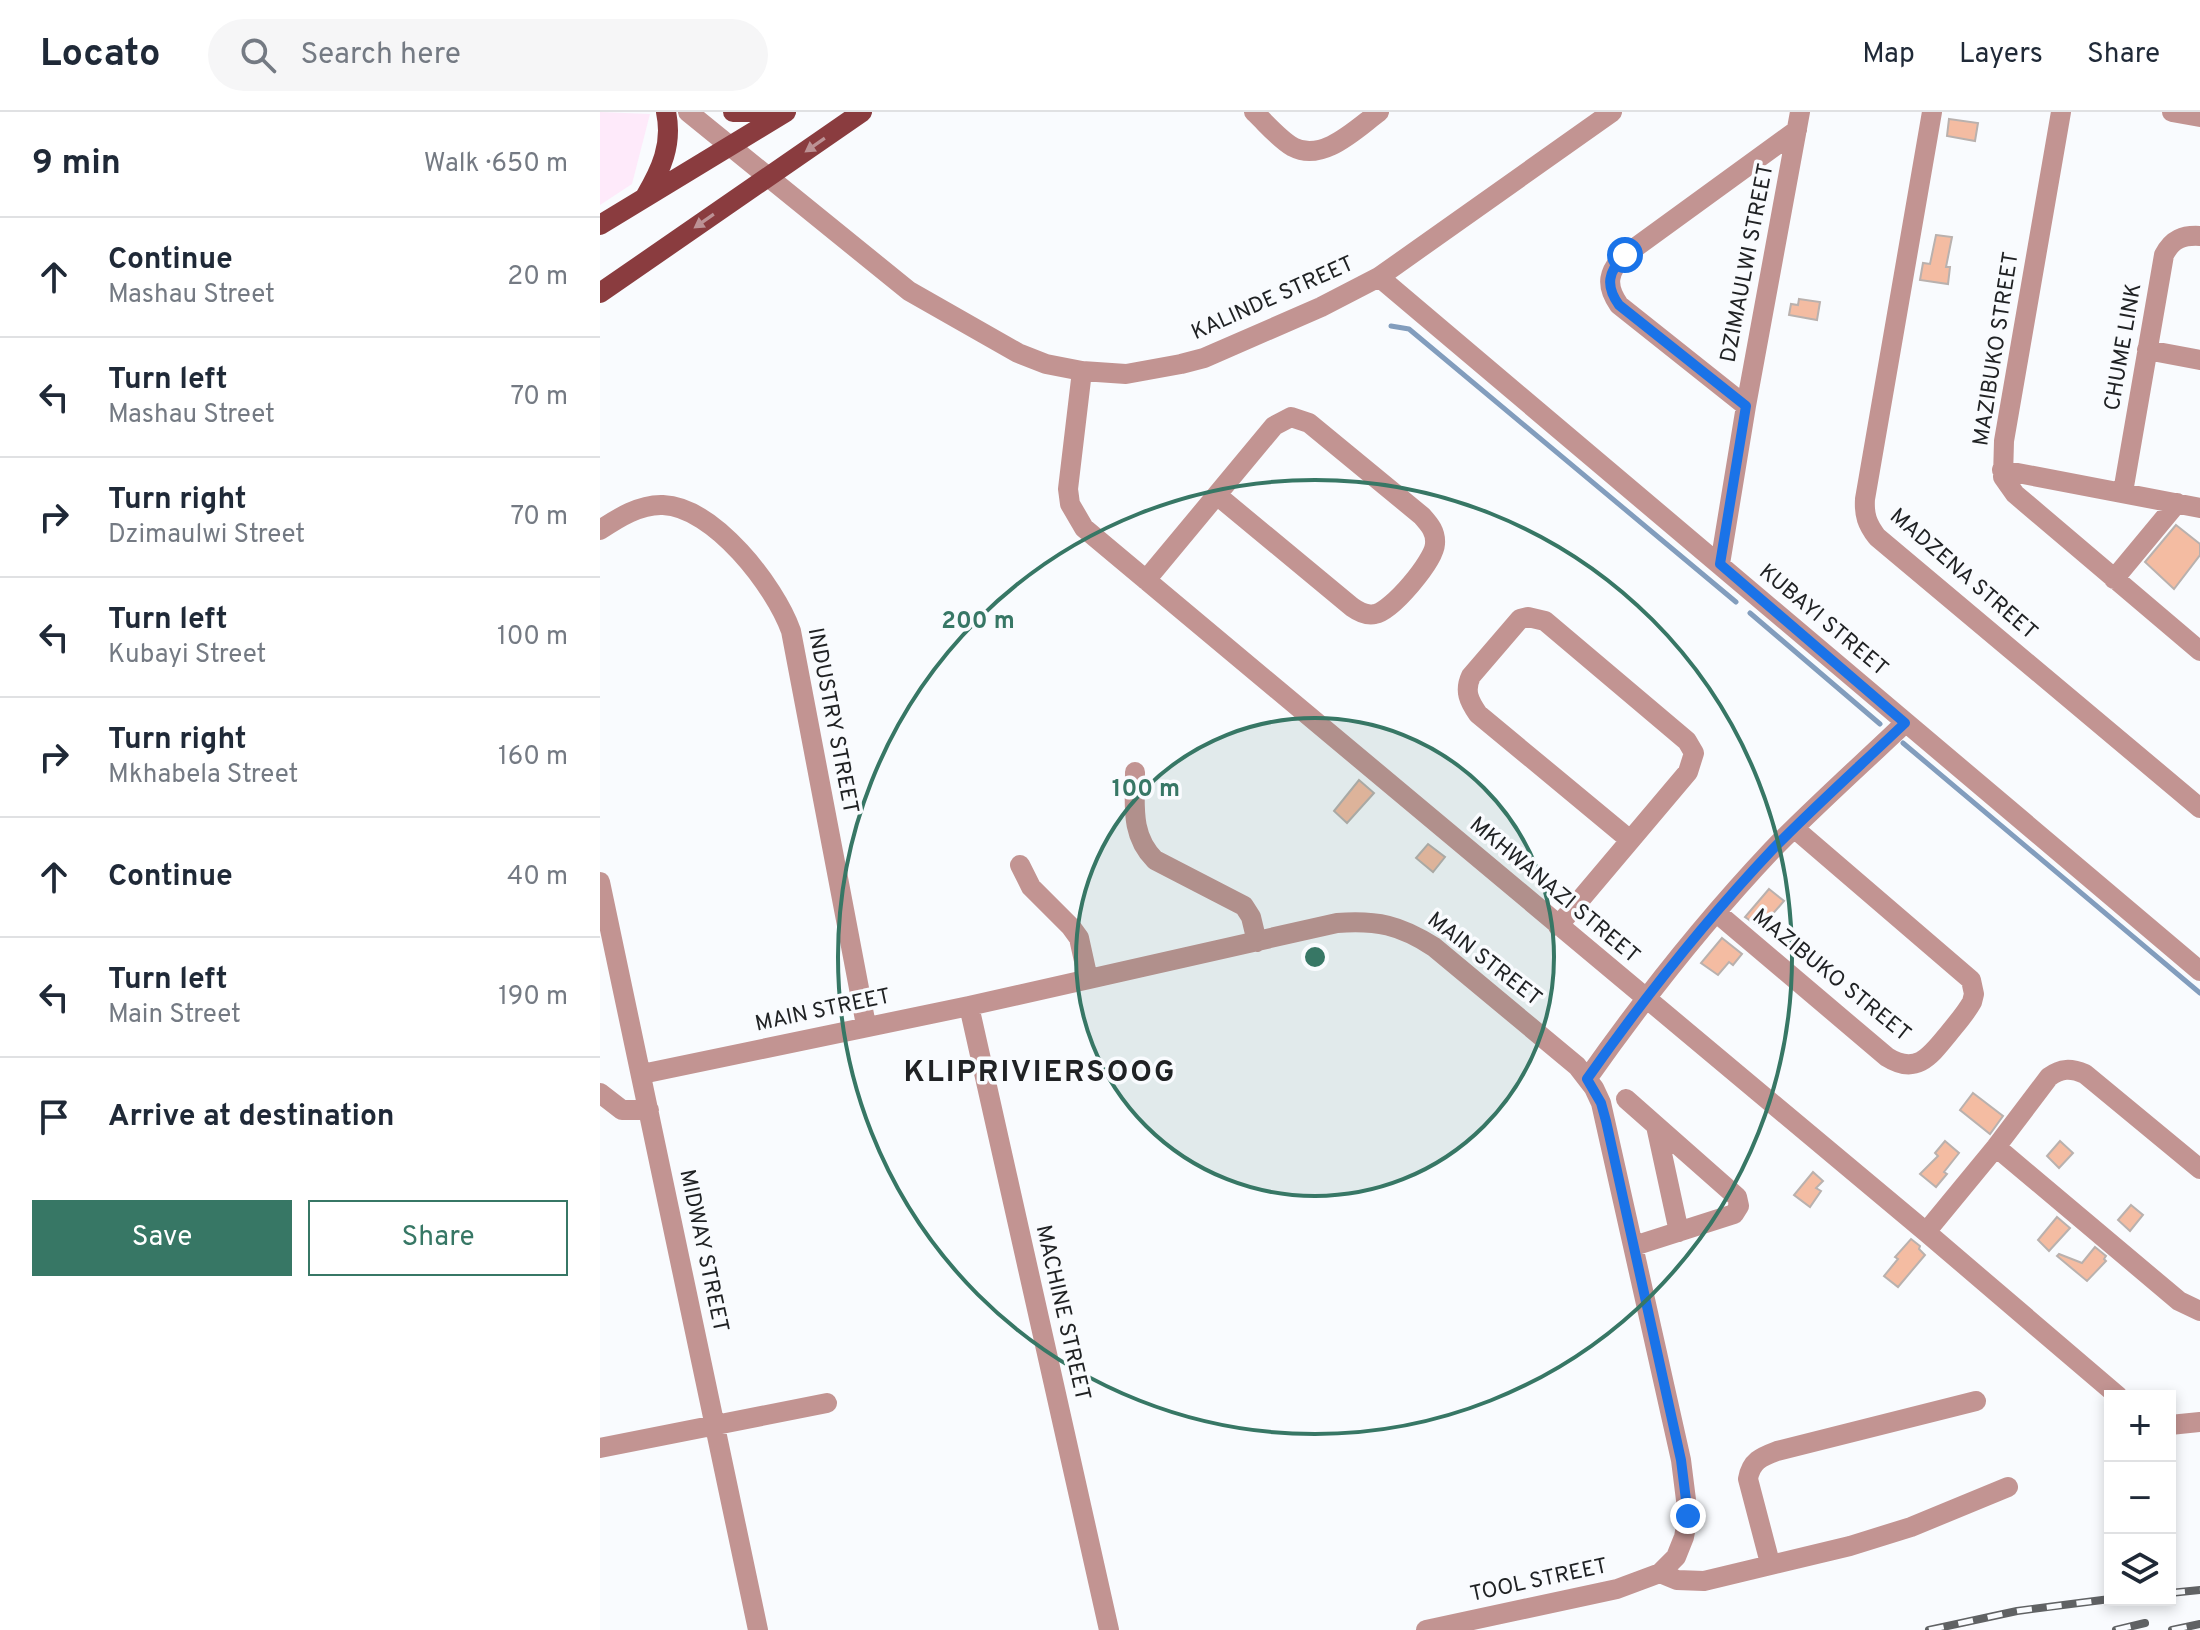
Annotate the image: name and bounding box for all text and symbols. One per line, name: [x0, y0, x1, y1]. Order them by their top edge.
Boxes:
search box: [208, 19, 768, 91]
text: Locato: [40, 31, 160, 80]
icon: search: [236, 33, 280, 77]
text: Search here: [300, 37, 461, 74]
text: Map: [1862, 37, 1915, 73]
text: Layers: [1959, 37, 2043, 73]
text: Share: [2087, 37, 2160, 73]
one-way arrow: [805, 137, 826, 152]
text: 9 min: [32, 143, 121, 186]
text: Walk · 650 m: [424, 148, 568, 181]
street label: DZIMAULWI STREET: [1715, 161, 1781, 365]
one-way arrow: [693, 213, 714, 228]
route start: [1607, 237, 1643, 273]
text: Continue: [108, 242, 233, 279]
street label: MAZIBUKO STREET: [1968, 250, 2026, 448]
street label: KALINDE STREET: [1187, 251, 1359, 347]
icon: ahead: [32, 255, 76, 299]
text: 20 m: [507, 261, 568, 294]
text: Mashau Street: [108, 279, 275, 312]
street label: CHUME LINK: [2100, 281, 2148, 413]
text: Turn left: [108, 362, 228, 399]
icon: left: [32, 375, 76, 419]
text: 70 m: [510, 381, 568, 414]
text: Mashau Street: [108, 399, 275, 432]
text: Turn right: [108, 482, 246, 519]
icon: right: [32, 495, 76, 539]
text: 70 m: [510, 501, 568, 534]
street label: MADZENA STREET: [1884, 503, 2042, 647]
text: Dzimaulwi Street: [108, 519, 305, 552]
street label: KUBAYI STREET: [1753, 559, 1893, 683]
text: Turn left: [108, 602, 228, 639]
text: 200 m: [941, 607, 1015, 637]
icon: left: [32, 615, 76, 659]
text: 100 m: [497, 621, 568, 654]
street label: INDUSTRY STREET: [801, 626, 863, 816]
text: Kubayi Street: [108, 639, 266, 672]
text: Turn right: [108, 722, 246, 759]
icon: right: [32, 735, 76, 779]
text: 160 m: [498, 741, 568, 774]
text: Mkhabela Street: [108, 759, 298, 792]
text: 100 m: [1112, 775, 1180, 805]
street label: MKHWANAZI STREET: [1463, 812, 1645, 970]
icon: ahead: [32, 855, 76, 899]
text: Continue: [108, 859, 233, 896]
text: 40 m: [507, 861, 568, 894]
street label: MAZIBUKO STREET: [1746, 904, 1916, 1048]
street label: MAIN STREET: [1421, 907, 1547, 1013]
centre of rings: [1301, 943, 1329, 971]
text: Turn left: [108, 962, 228, 999]
icon: left: [32, 975, 76, 1019]
text: 190 m: [498, 981, 568, 1014]
street label: MAIN STREET: [753, 983, 893, 1039]
text: Main Street: [108, 999, 241, 1032]
district label: KLIPRIVIERSOOG: [904, 1055, 1176, 1092]
icon: arrive: [32, 1095, 76, 1139]
text: Arrive at destination: [108, 1099, 394, 1136]
street label: MIDWAY STREET: [673, 1167, 733, 1335]
button: Save: [32, 1200, 292, 1276]
button: Share: [308, 1200, 568, 1276]
street label: MACHINE STREET: [1029, 1222, 1095, 1404]
map controls: [2104, 1390, 2176, 1606]
button: +: [2104, 1390, 2176, 1462]
button: −: [2104, 1462, 2176, 1534]
route end: [1670, 1498, 1706, 1534]
button: layers: [2104, 1534, 2176, 1606]
street label: TOOL STREET: [1468, 1553, 1610, 1609]

